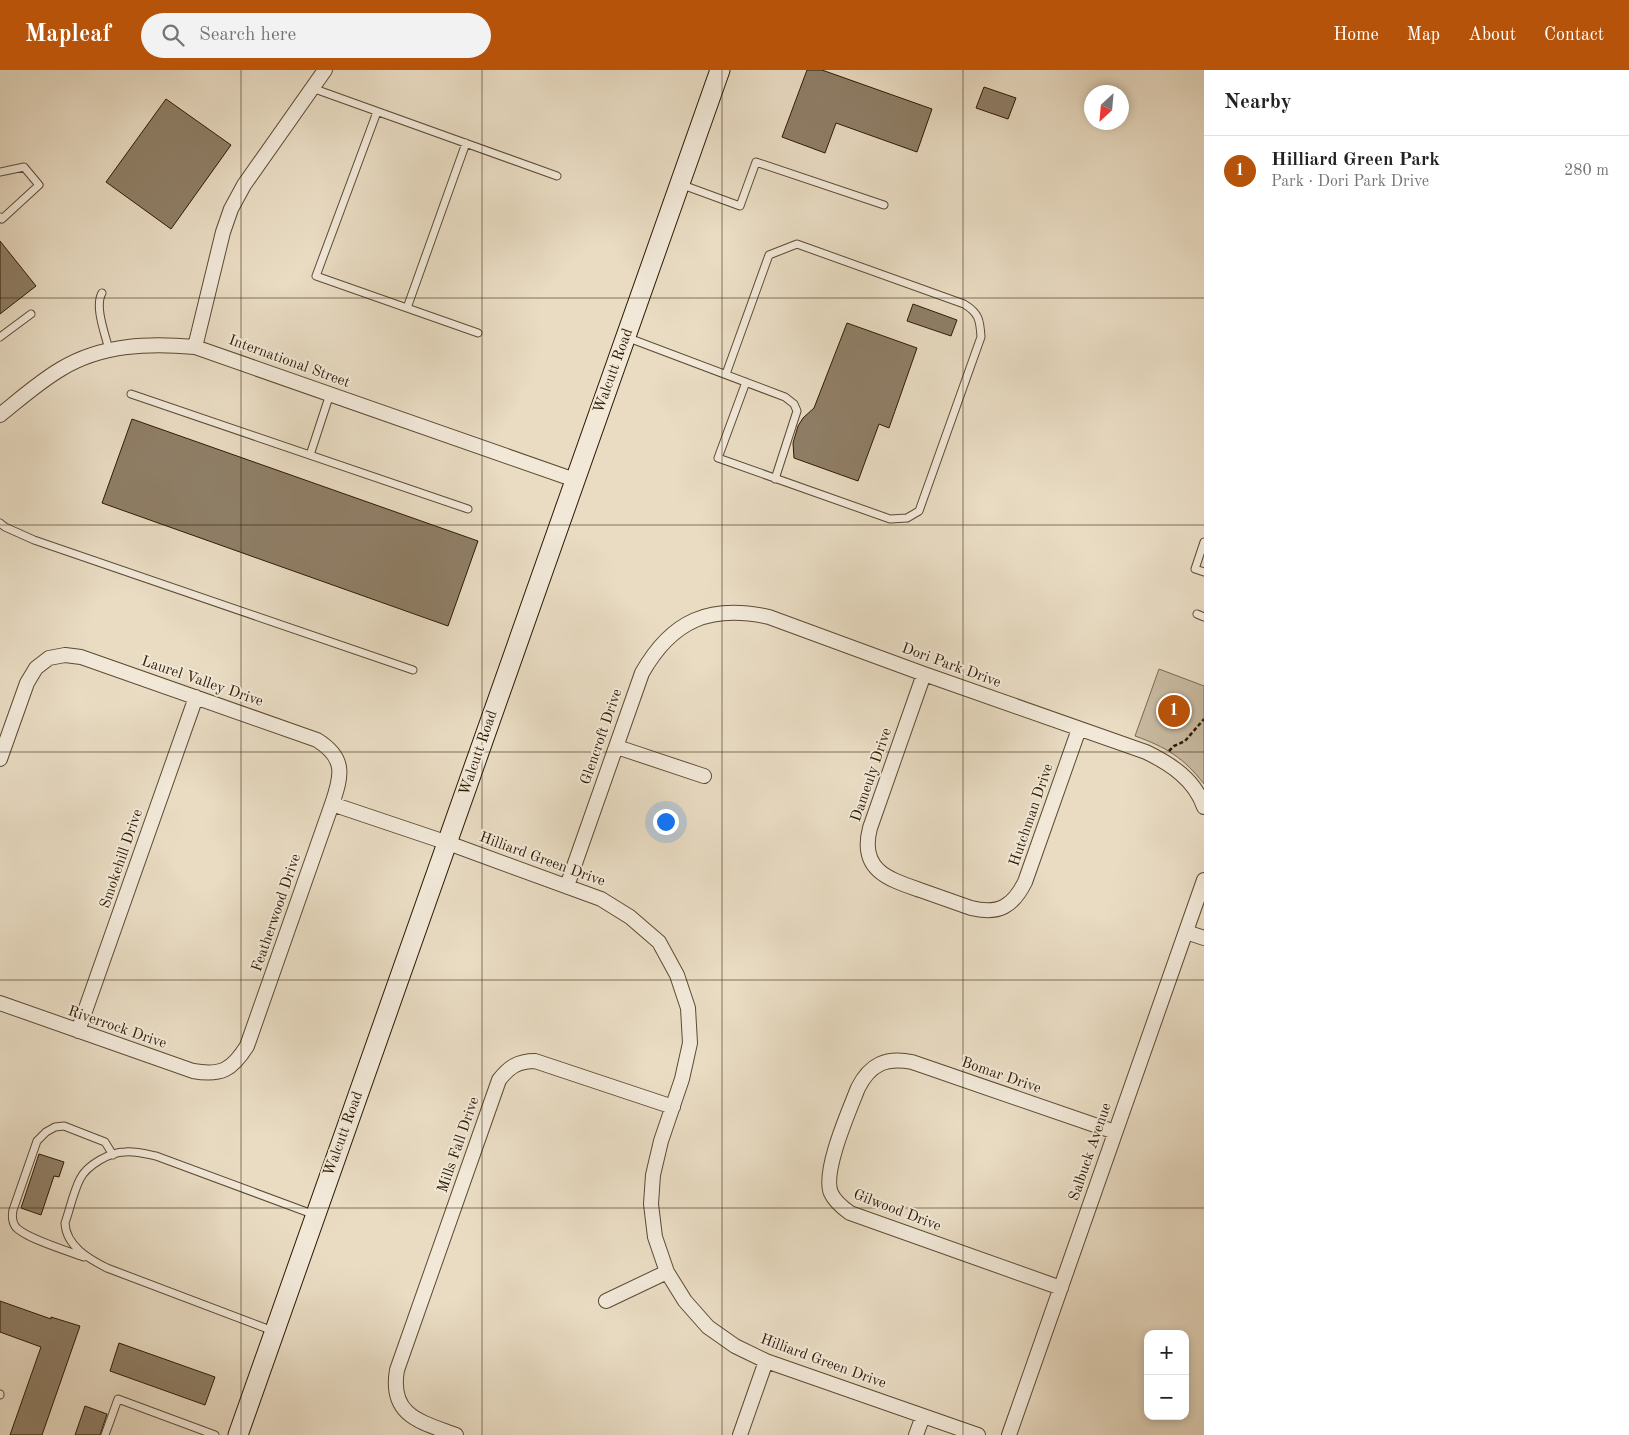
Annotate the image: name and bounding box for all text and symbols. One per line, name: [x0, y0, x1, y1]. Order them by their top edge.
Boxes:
search box: [141, 13, 491, 58]
icon: search: [159, 21, 187, 49]
text: Mapleaf: [25, 23, 111, 47]
text: Search here: [199, 26, 296, 45]
text: Home: [1333, 26, 1379, 44]
text: Map: [1407, 26, 1440, 44]
text: About: [1468, 26, 1516, 44]
text: Contact: [1544, 26, 1604, 44]
north arrow: [1084, 85, 1129, 130]
text: Nearby: [1224, 92, 1292, 113]
text: Hilliard Green Park: [1271, 151, 1440, 170]
text: 1: [1235, 163, 1245, 179]
text: 280 m: [1564, 163, 1609, 179]
text: Park · Dori Park Drive: [1271, 174, 1429, 190]
street label: Walcutt Road: [592, 326, 636, 415]
street label: International Street: [226, 333, 352, 391]
street label: Dori Park Drive: [899, 641, 1003, 691]
street label: Laurel Valley Drive: [139, 654, 265, 710]
street label: Glencroft Drive: [579, 687, 625, 787]
pin: 1: [1158, 692, 1190, 730]
street label: Walcutt Road: [457, 708, 501, 797]
street label: Dameuly Drive: [849, 726, 895, 824]
street label: Hutchman Drive: [1007, 762, 1057, 868]
street label: Smokehill Drive: [98, 807, 146, 911]
your location: [653, 809, 679, 835]
street label: Hilliard Green Drive: [477, 830, 607, 890]
street label: Featherwood Drive: [250, 852, 304, 974]
street label: Riverrock Drive: [66, 1004, 168, 1052]
street label: Bomar Drive: [959, 1055, 1043, 1097]
street label: Walcutt Road: [322, 1089, 366, 1178]
street label: Mills Fall Drive: [436, 1095, 482, 1195]
street label: Salbuck Avenue: [1067, 1101, 1115, 1203]
street label: Gilwood Drive: [851, 1187, 943, 1235]
map controls: [1144, 1330, 1189, 1420]
button: +: [1144, 1330, 1189, 1375]
street label: Hilliard Green Drive: [758, 1332, 888, 1392]
button: −: [1144, 1375, 1189, 1420]

